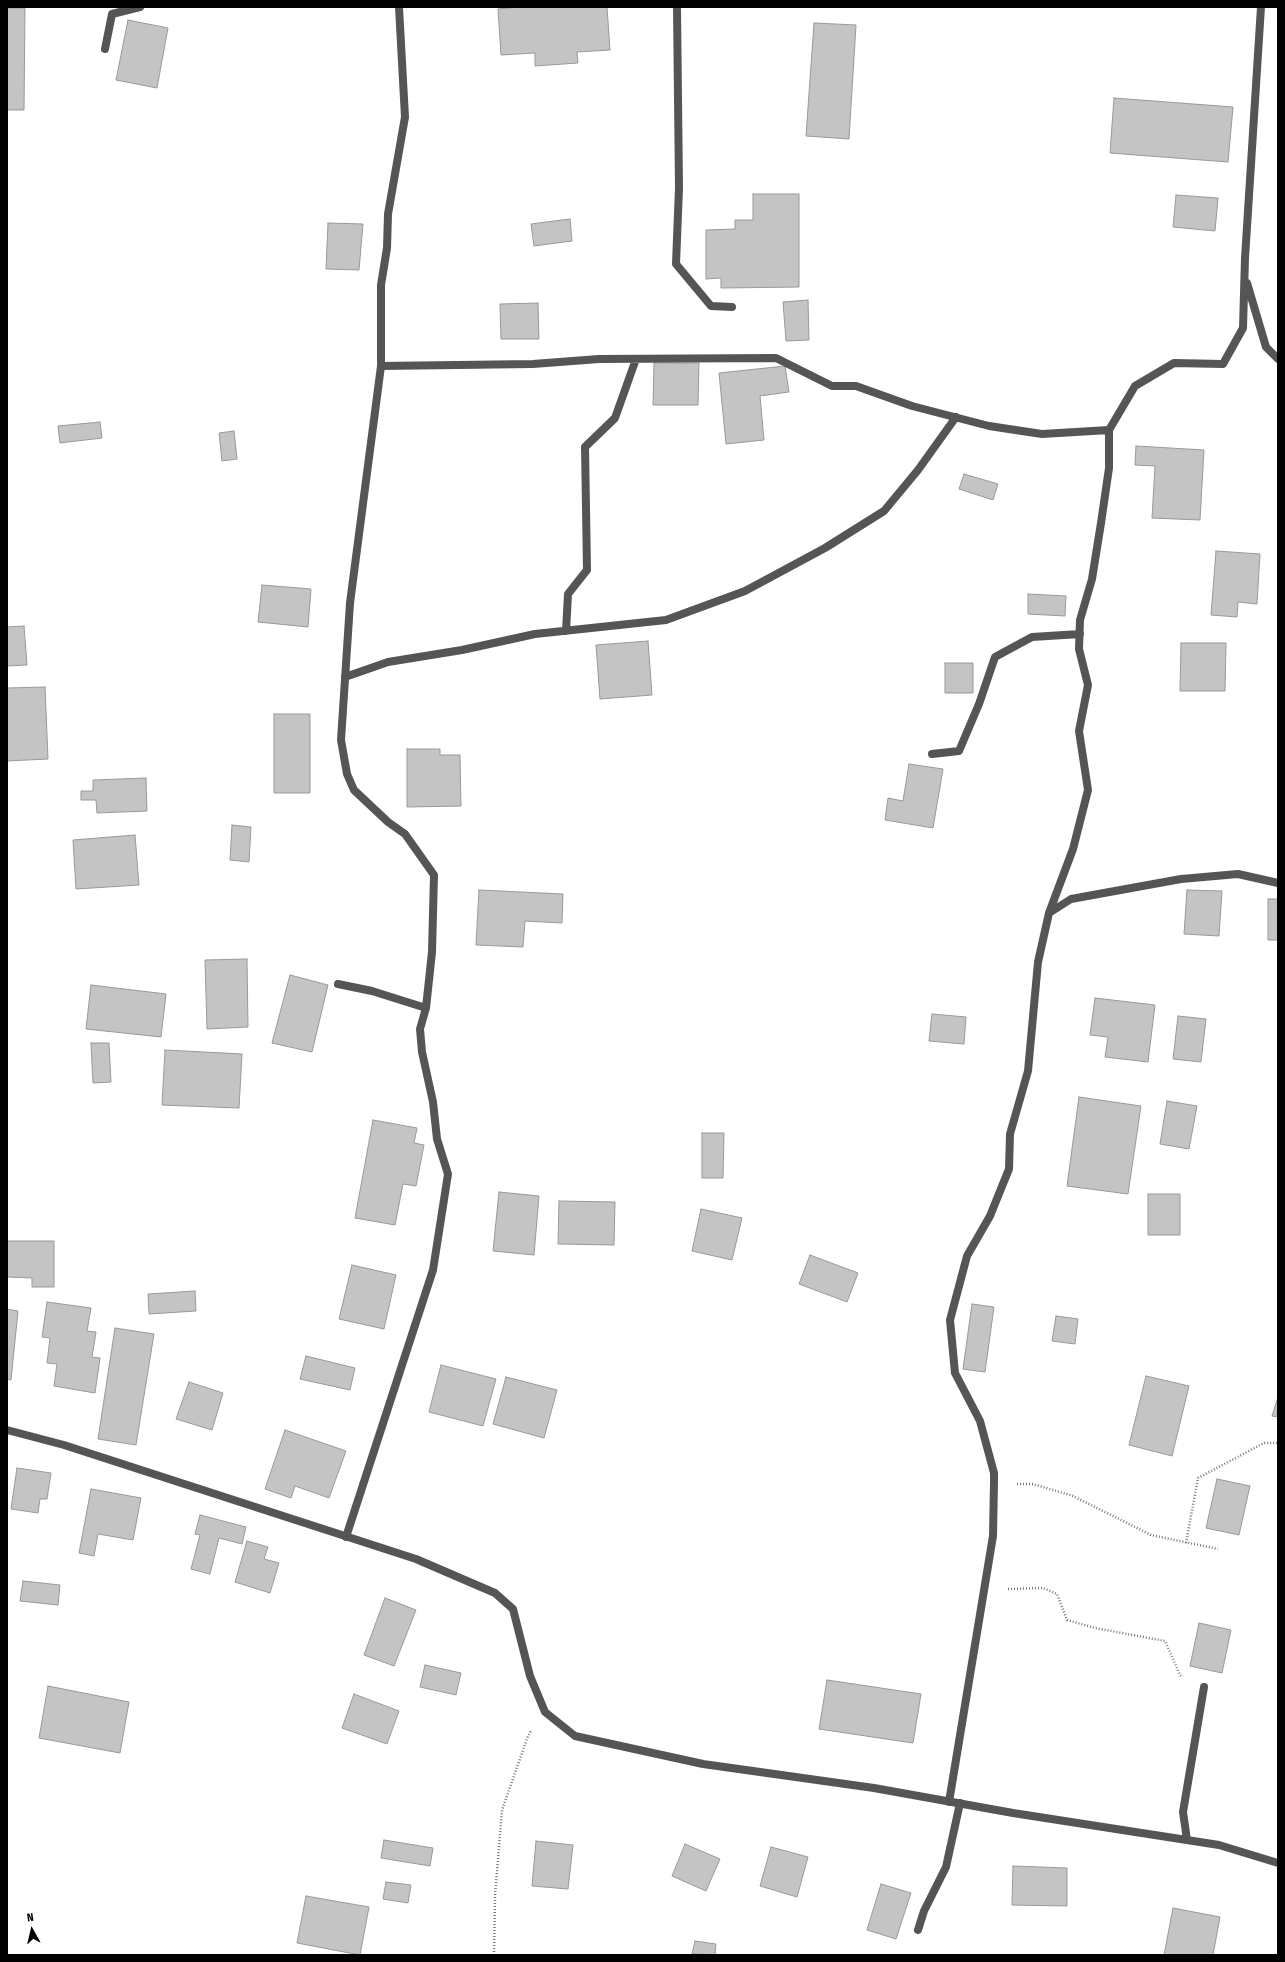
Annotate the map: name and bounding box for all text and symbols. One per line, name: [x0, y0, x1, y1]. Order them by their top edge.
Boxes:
north arrow: [12, 1910, 52, 1950]
text: N: [26, 1911, 34, 1925]

